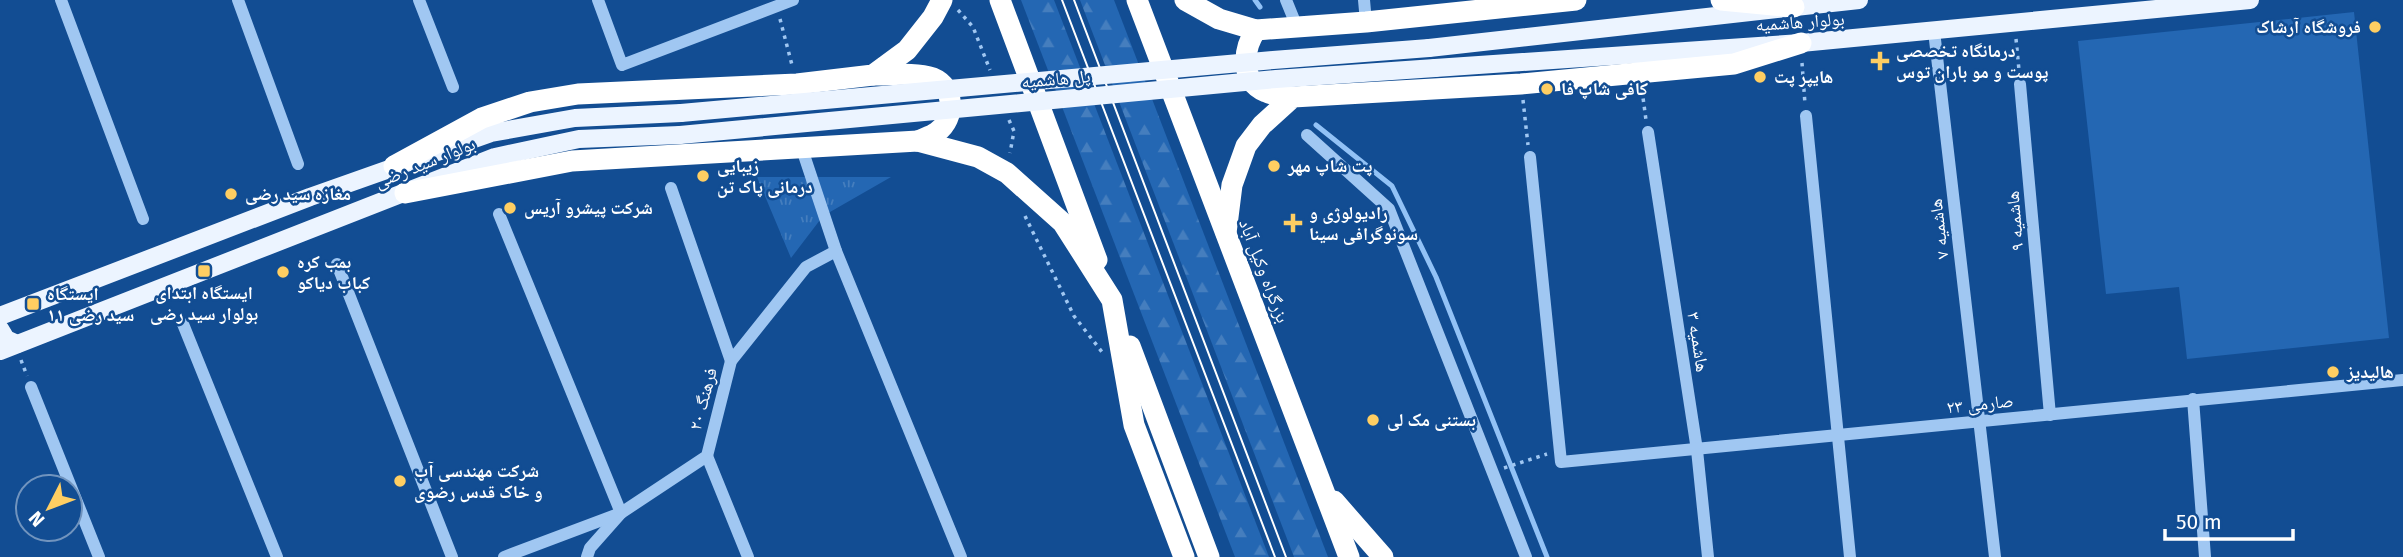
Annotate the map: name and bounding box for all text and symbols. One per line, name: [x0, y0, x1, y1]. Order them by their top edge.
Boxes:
street label: بولوار هاشمیه: [1755, 8, 1845, 36]
place label: فروشگاه آرشاک: [2256, 16, 2361, 38]
marker: فروشگاه آرشاک: [2367, 19, 2383, 35]
place label: درمانگاه تخصصی پوست و مو باران توس: [1896, 40, 2049, 83]
marker: درمانگاه تخصصی پوست و مو باران توس: [1870, 51, 1890, 71]
street label: پل هاشمیه: [1021, 65, 1091, 93]
place label: هایپر پت: [1774, 66, 1833, 88]
marker: هایپر پت: [1752, 69, 1768, 85]
place label: کافی شاپ فا: [1561, 78, 1648, 100]
marker: کافی شاپ فا: [1539, 81, 1555, 97]
street label: بولوار سید رضی: [371, 133, 479, 193]
place label: زیبایی درمانی پاک تن: [717, 155, 813, 198]
place label: پت شاپ مهر: [1287, 155, 1372, 177]
marker: پت شاپ مهر: [1266, 158, 1282, 174]
marker: زیبایی درمانی پاک تن: [695, 168, 711, 184]
place label: مغازه سید رضی: [245, 183, 351, 205]
marker: مغازه سید رضی: [223, 186, 239, 202]
street label: هاشمیه ۹: [2001, 190, 2029, 252]
place label: شرکت پیشرو آریس: [524, 197, 653, 219]
street label: هاشمیه ۷: [1924, 198, 1954, 260]
marker: شرکت پیشرو آریس: [502, 200, 518, 216]
place label: رادیولوژی و سونوگرافی سینا: [1309, 202, 1418, 245]
marker: رادیولوژی و سونوگرافی سینا: [1283, 213, 1303, 233]
street label: بزرگراه وکیل آباد: [1234, 216, 1294, 326]
place label: بمب کره کباب دیاکو: [297, 251, 370, 294]
marker: ایستگاه ابتدای بولوار سید رضی: [196, 263, 212, 279]
marker: بمب کره کباب دیاکو: [275, 264, 291, 280]
place label: ایستگاه ابتدای بولوار سید رضی: [150, 282, 258, 325]
place label: ایستگاه سید رضی ۱۱: [47, 283, 134, 326]
marker: ایستگاه سید رضی ۱۱: [25, 296, 41, 312]
street label: هاشمیه ۳: [1682, 310, 1714, 374]
place label: هالیدیز: [2346, 361, 2394, 383]
marker: هالیدیز: [2325, 364, 2341, 380]
street label: فرهنگ ۲۰: [684, 365, 722, 433]
street label: صارمی ۲۳: [1945, 390, 2015, 418]
place label: بستنی مک لی: [1387, 409, 1476, 431]
marker: بستنی مک لی: [1365, 412, 1381, 428]
place label: شرکت مهندسی آب و خاک قدس رضوی: [414, 460, 543, 503]
north arrow: [14, 473, 84, 543]
marker: شرکت مهندسی آب و خاک قدس رضوی: [392, 473, 408, 489]
scale bar: [2165, 498, 2293, 542]
text: N: [24, 507, 50, 531]
text: 50 m: [2176, 509, 2222, 535]

